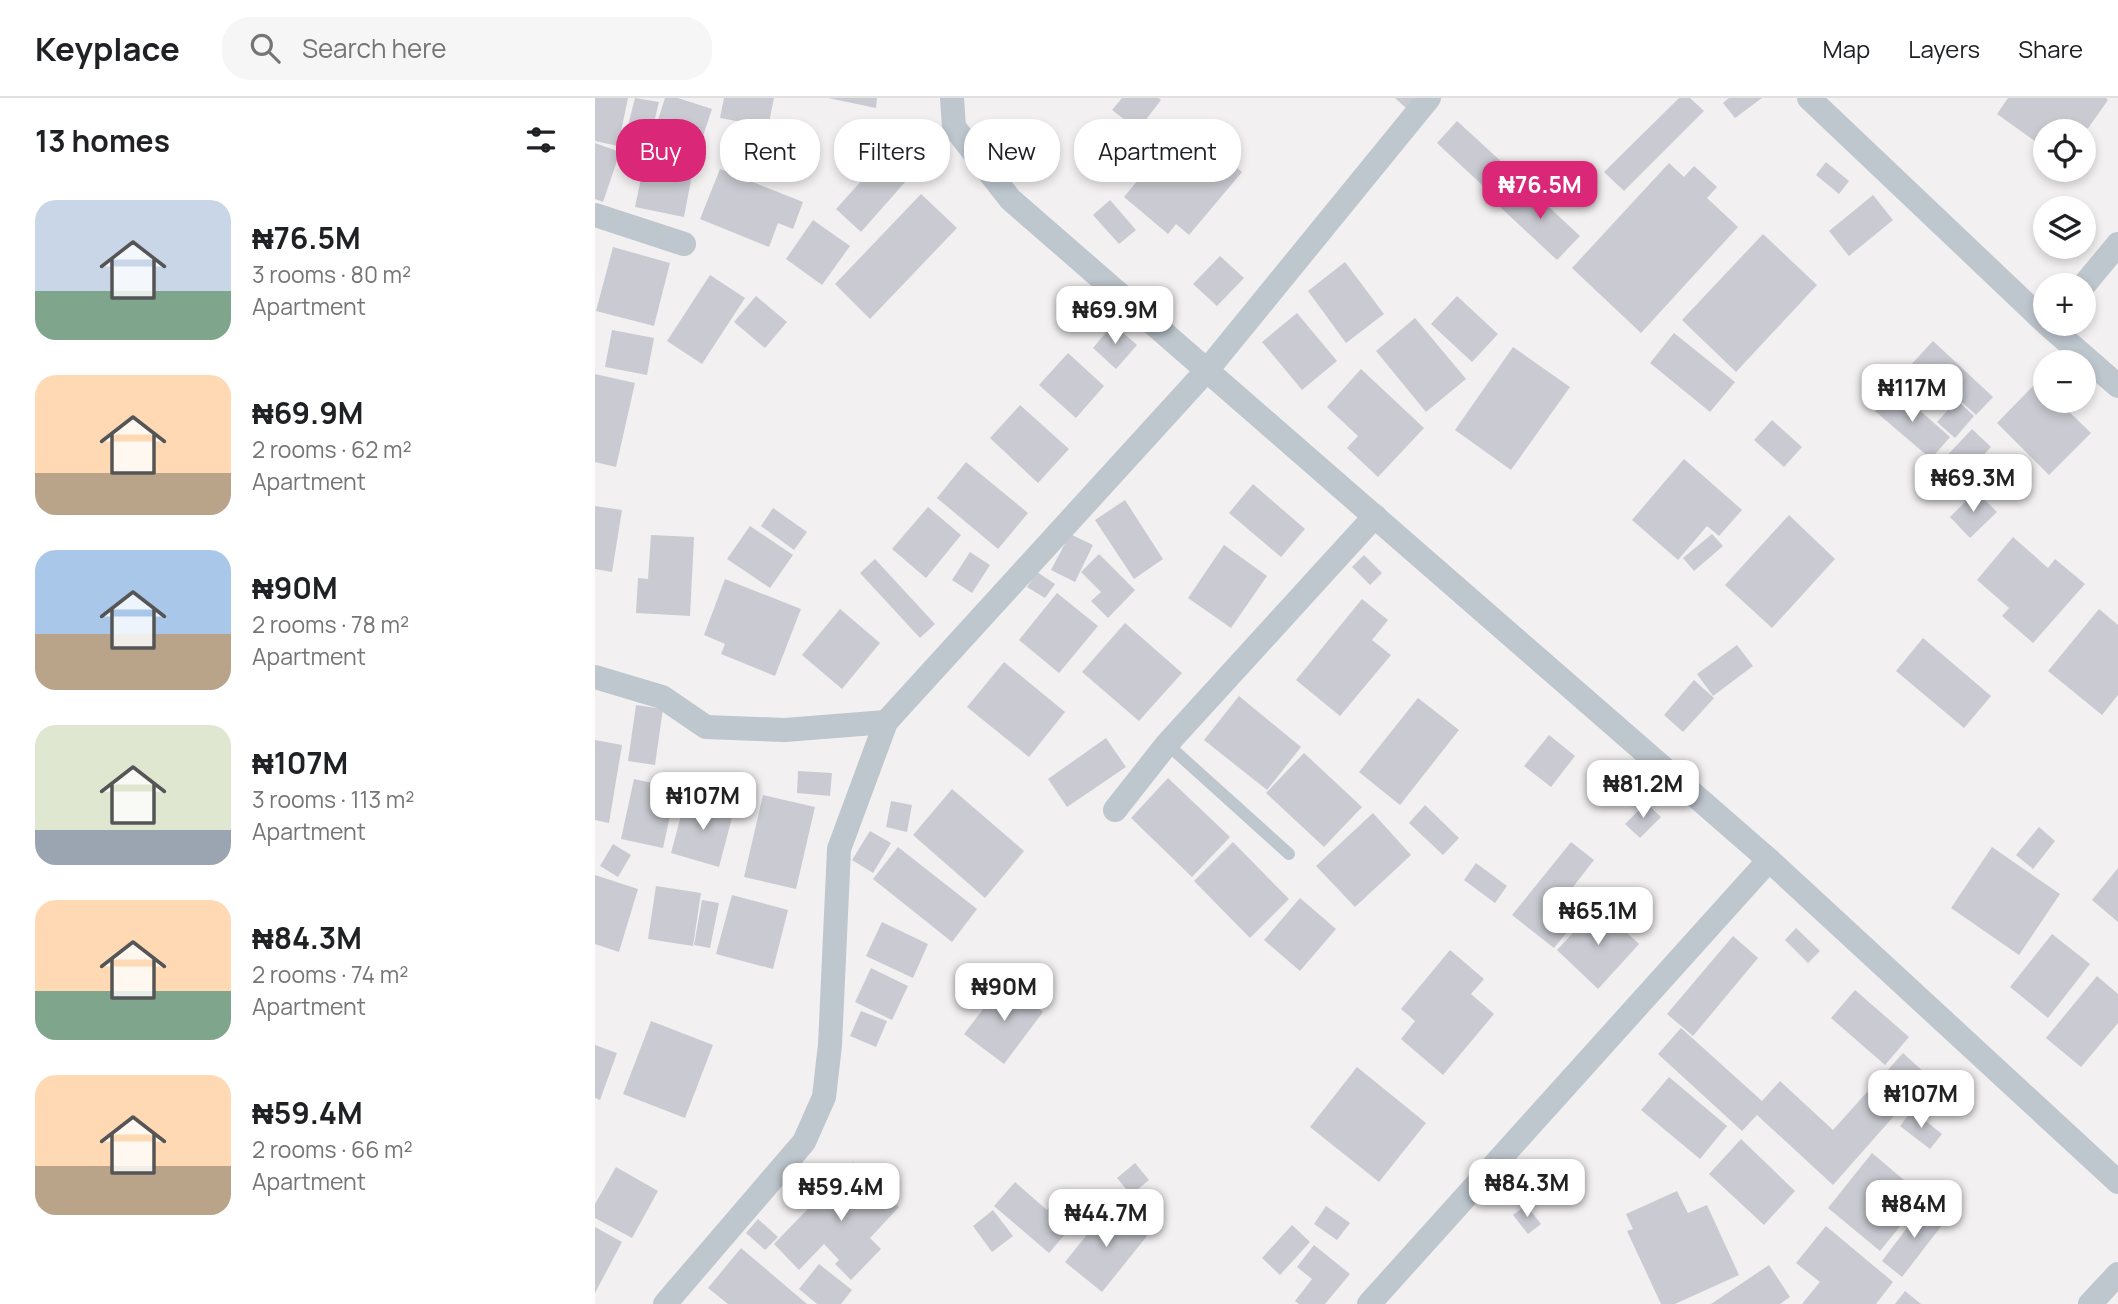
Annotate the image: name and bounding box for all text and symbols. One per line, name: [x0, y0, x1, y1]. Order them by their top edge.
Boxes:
search box: [222, 17, 712, 80]
text: Keyplace: [35, 26, 180, 71]
icon: search: [246, 29, 284, 67]
text: Search here: [302, 30, 447, 66]
text: Map: [1823, 32, 1870, 65]
text: Layers: [1908, 32, 1980, 65]
text: Share: [2018, 32, 2083, 65]
chip: Buy: [616, 119, 706, 182]
chip: Rent: [720, 119, 820, 182]
chip: Filters: [834, 119, 950, 182]
chip: New: [964, 119, 1060, 182]
chip: Apartment: [1074, 119, 1241, 182]
map controls: [2033, 119, 2096, 413]
button: locate: [2033, 119, 2096, 182]
text: 13 homes: [35, 120, 170, 161]
icon: filters: [522, 121, 560, 159]
pin: ₦76.5M: [1483, 162, 1597, 221]
text: ₦76.5M: [1498, 168, 1582, 200]
button: layers: [2033, 196, 2096, 259]
text: ₦76.5M: [252, 217, 361, 258]
icon: home: [91, 228, 175, 312]
text: 3 rooms · 80 m²: [252, 258, 411, 290]
button: +: [2033, 273, 2096, 336]
pin: ₦69.9M: [1058, 286, 1172, 346]
text: Apartment: [252, 290, 366, 322]
text: ₦69.9M: [1072, 293, 1158, 325]
button: −: [2033, 350, 2096, 413]
pin: ₦117M: [1863, 364, 1961, 424]
text: ₦117M: [1878, 371, 1946, 403]
text: ₦69.9M: [252, 392, 363, 433]
icon: home: [91, 403, 175, 487]
text: 2 rooms · 62 m²: [252, 433, 412, 465]
pin: ₦69.3M: [1916, 454, 2030, 514]
text: ₦69.3M: [1931, 461, 2015, 493]
text: Apartment: [252, 465, 366, 497]
text: ₦90M: [252, 567, 338, 608]
icon: home: [91, 578, 175, 662]
text: 2 rooms · 78 m²: [252, 608, 409, 640]
text: Apartment: [252, 640, 366, 672]
text: ₦107M: [252, 742, 348, 783]
icon: home: [91, 753, 175, 837]
pin: ₦81.2M: [1586, 760, 1700, 820]
text: ₦81.2M: [1603, 767, 1683, 799]
pin: ₦107M: [654, 772, 752, 832]
text: ₦107M: [666, 779, 740, 811]
text: 3 rooms · 113 m²: [252, 783, 415, 815]
text: Apartment: [252, 815, 366, 847]
pin: ₦65.1M: [1541, 888, 1655, 947]
text: ₦65.1M: [1559, 894, 1637, 926]
text: ₦84.3M: [252, 917, 362, 958]
icon: home: [91, 928, 175, 1012]
text: 2 rooms · 74 m²: [252, 958, 408, 990]
pin: ₦90M: [963, 964, 1045, 1023]
text: ₦90M: [971, 970, 1037, 1002]
text: Apartment: [252, 990, 366, 1022]
pin: ₦107M: [1872, 1070, 1970, 1130]
text: ₦107M: [1884, 1077, 1958, 1109]
text: ₦59.4M: [252, 1092, 363, 1133]
icon: home: [91, 1103, 175, 1187]
text: 2 rooms · 66 m²: [252, 1133, 413, 1165]
pin: ₦84.3M: [1470, 1160, 1584, 1219]
pin: ₦59.4M: [784, 1164, 898, 1223]
text: Apartment: [252, 1165, 366, 1197]
text: ₦84.3M: [1485, 1166, 1569, 1198]
text: ₦59.4M: [799, 1170, 883, 1202]
pin: ₦84M: [1873, 1180, 1955, 1240]
text: ₦84M: [1882, 1187, 1946, 1219]
pin: ₦44.7M: [1049, 1190, 1163, 1249]
text: ₦44.7M: [1065, 1196, 1147, 1228]

